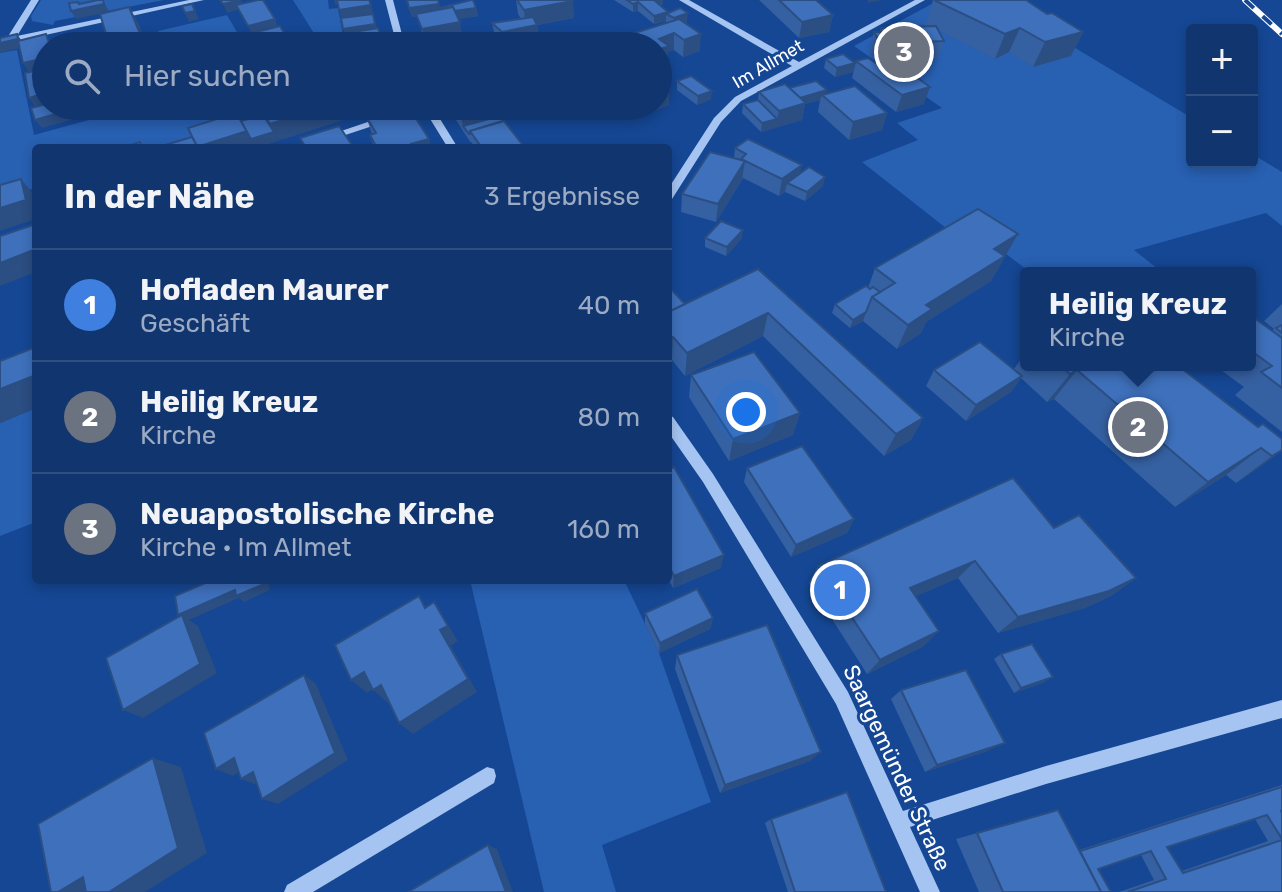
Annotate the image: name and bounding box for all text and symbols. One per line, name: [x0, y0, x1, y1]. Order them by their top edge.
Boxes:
pin: 3: [878, 22, 930, 82]
map controls: [1186, 24, 1258, 168]
button: +: [1186, 24, 1258, 96]
search box: [32, 32, 672, 120]
street label: Im Allmet: [728, 35, 808, 93]
icon: search: [60, 54, 104, 98]
text: Hier suchen: [124, 58, 291, 94]
button: −: [1186, 96, 1258, 168]
text: In der Nähe: [64, 176, 255, 217]
text: 3 Ergebnisse: [484, 181, 640, 212]
popup: [1020, 267, 1256, 371]
text: Hofladen Maurer: [140, 272, 389, 308]
text: Heilig Kreuz: [1049, 286, 1227, 322]
text: 1: [84, 290, 96, 321]
text: 40 m: [578, 290, 640, 321]
text: Geschäft: [140, 308, 250, 339]
text: Kirche: [1049, 322, 1125, 353]
text: Heilig Kreuz: [140, 384, 318, 420]
your location: [726, 392, 766, 432]
pin: 2: [1112, 397, 1164, 457]
text: 2: [82, 402, 98, 433]
text: 80 m: [577, 402, 640, 433]
text: Kirche: [140, 420, 216, 451]
text: Neuapostolische Kirche: [140, 496, 495, 532]
text: 3: [81, 514, 99, 545]
text: 160 m: [567, 514, 640, 545]
text: Kirche · Im Allmet: [140, 532, 351, 563]
pin: 1: [814, 560, 866, 620]
street label: Saargemünder Straße: [837, 661, 957, 875]

